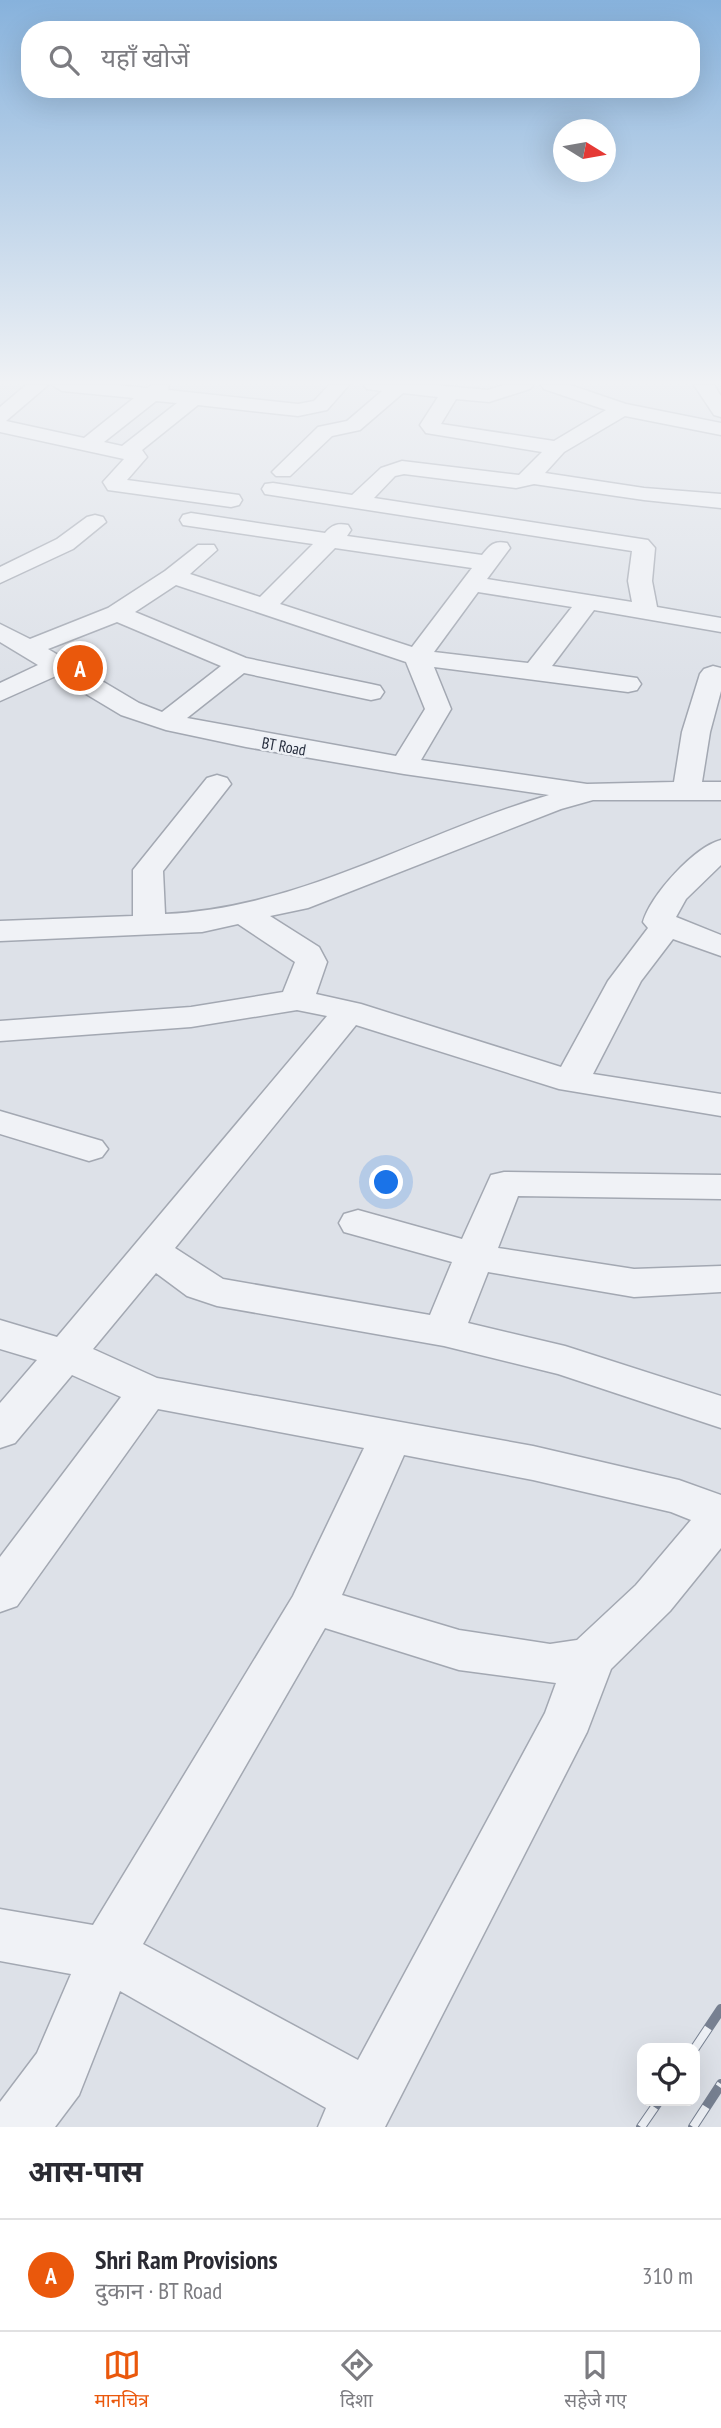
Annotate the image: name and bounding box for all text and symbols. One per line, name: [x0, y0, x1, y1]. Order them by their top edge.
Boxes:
search box: [21, 21, 700, 98]
icon: search: [45, 41, 83, 79]
text: यहाँ खोजें: [101, 41, 189, 74]
north arrow: [553, 119, 616, 182]
pin: A: [57, 642, 103, 694]
street label: BT Road: [260, 732, 308, 760]
your location: [369, 1165, 403, 1199]
map controls: [637, 2043, 700, 2106]
button: locate: [637, 2043, 700, 2106]
text: आस-पास: [28, 2151, 143, 2190]
text: Shri Ram Provisions: [95, 2243, 278, 2276]
text: A: [45, 2261, 57, 2290]
text: 310 m: [642, 2261, 693, 2290]
text: दुकान · BT Road: [95, 2276, 222, 2305]
tab: मानचित्र: [94, 2346, 149, 2415]
tab: दिशा: [338, 2346, 376, 2415]
tab: सहेजे गए: [564, 2346, 627, 2415]

